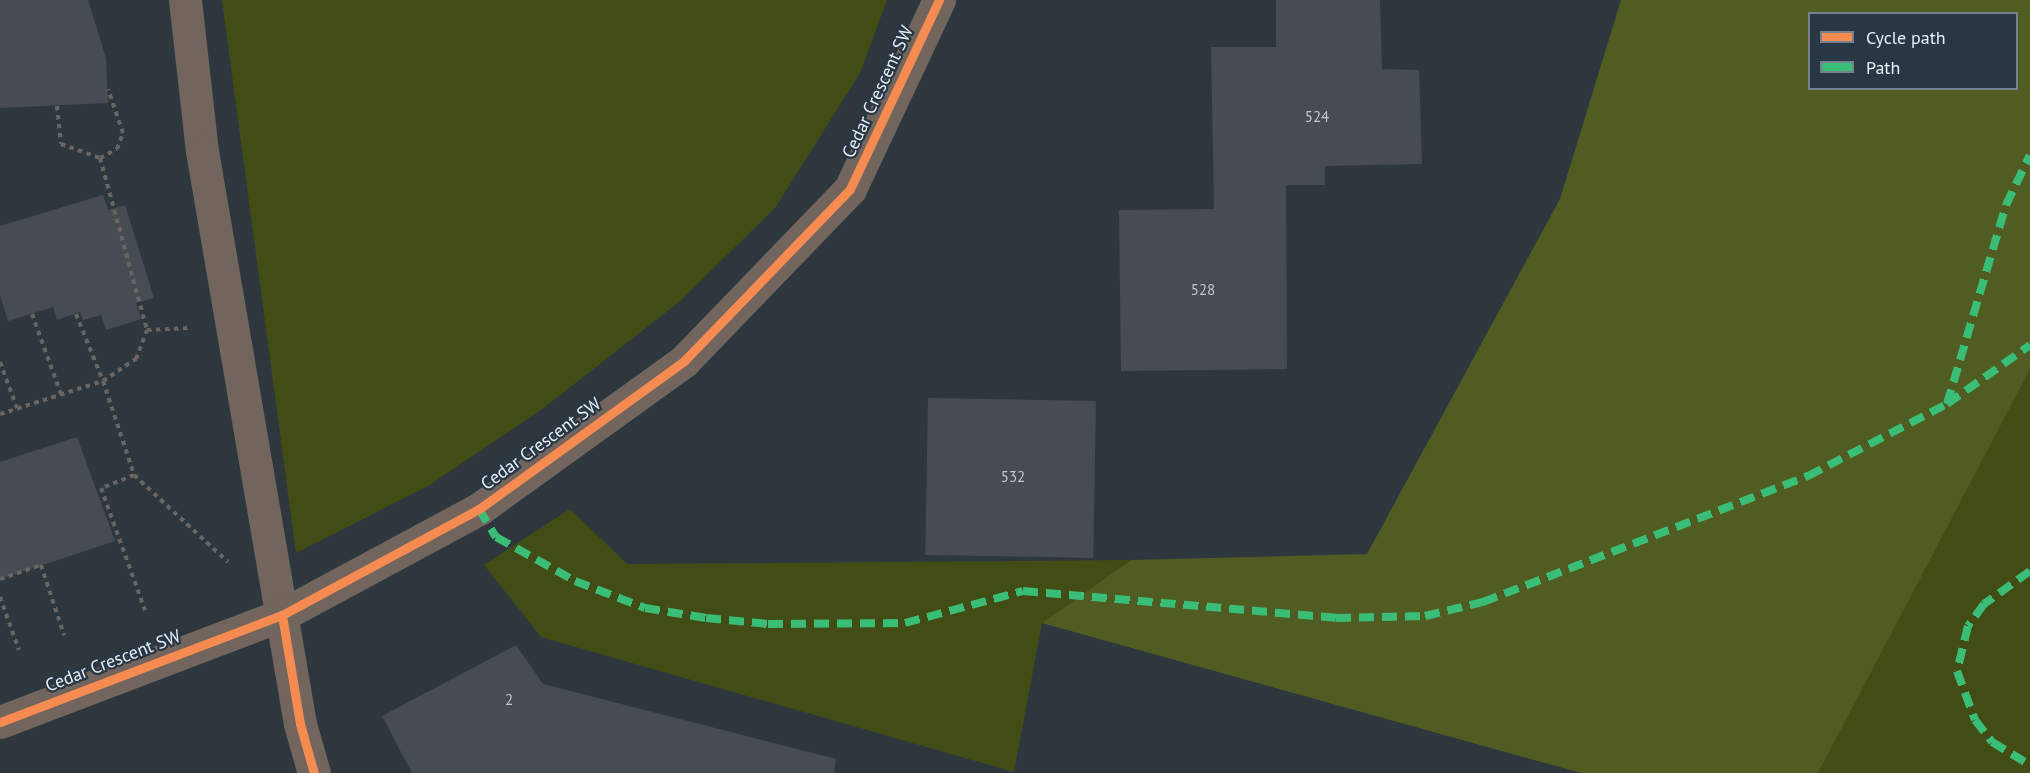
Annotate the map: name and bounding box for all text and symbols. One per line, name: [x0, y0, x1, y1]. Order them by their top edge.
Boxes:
legend: [1808, 12, 2018, 90]
street label: Cedar Crescent SW: [838, 23, 918, 161]
text: Cycle path: [1866, 26, 1946, 49]
text: Path: [1866, 56, 1900, 79]
house number: 524: [1305, 108, 1329, 126]
house number: 528: [1191, 281, 1215, 299]
street label: Cedar Crescent SW: [477, 393, 605, 495]
house number: 532: [1001, 468, 1025, 486]
street label: Cedar Crescent SW: [42, 625, 184, 697]
house number: 2: [505, 691, 513, 709]

